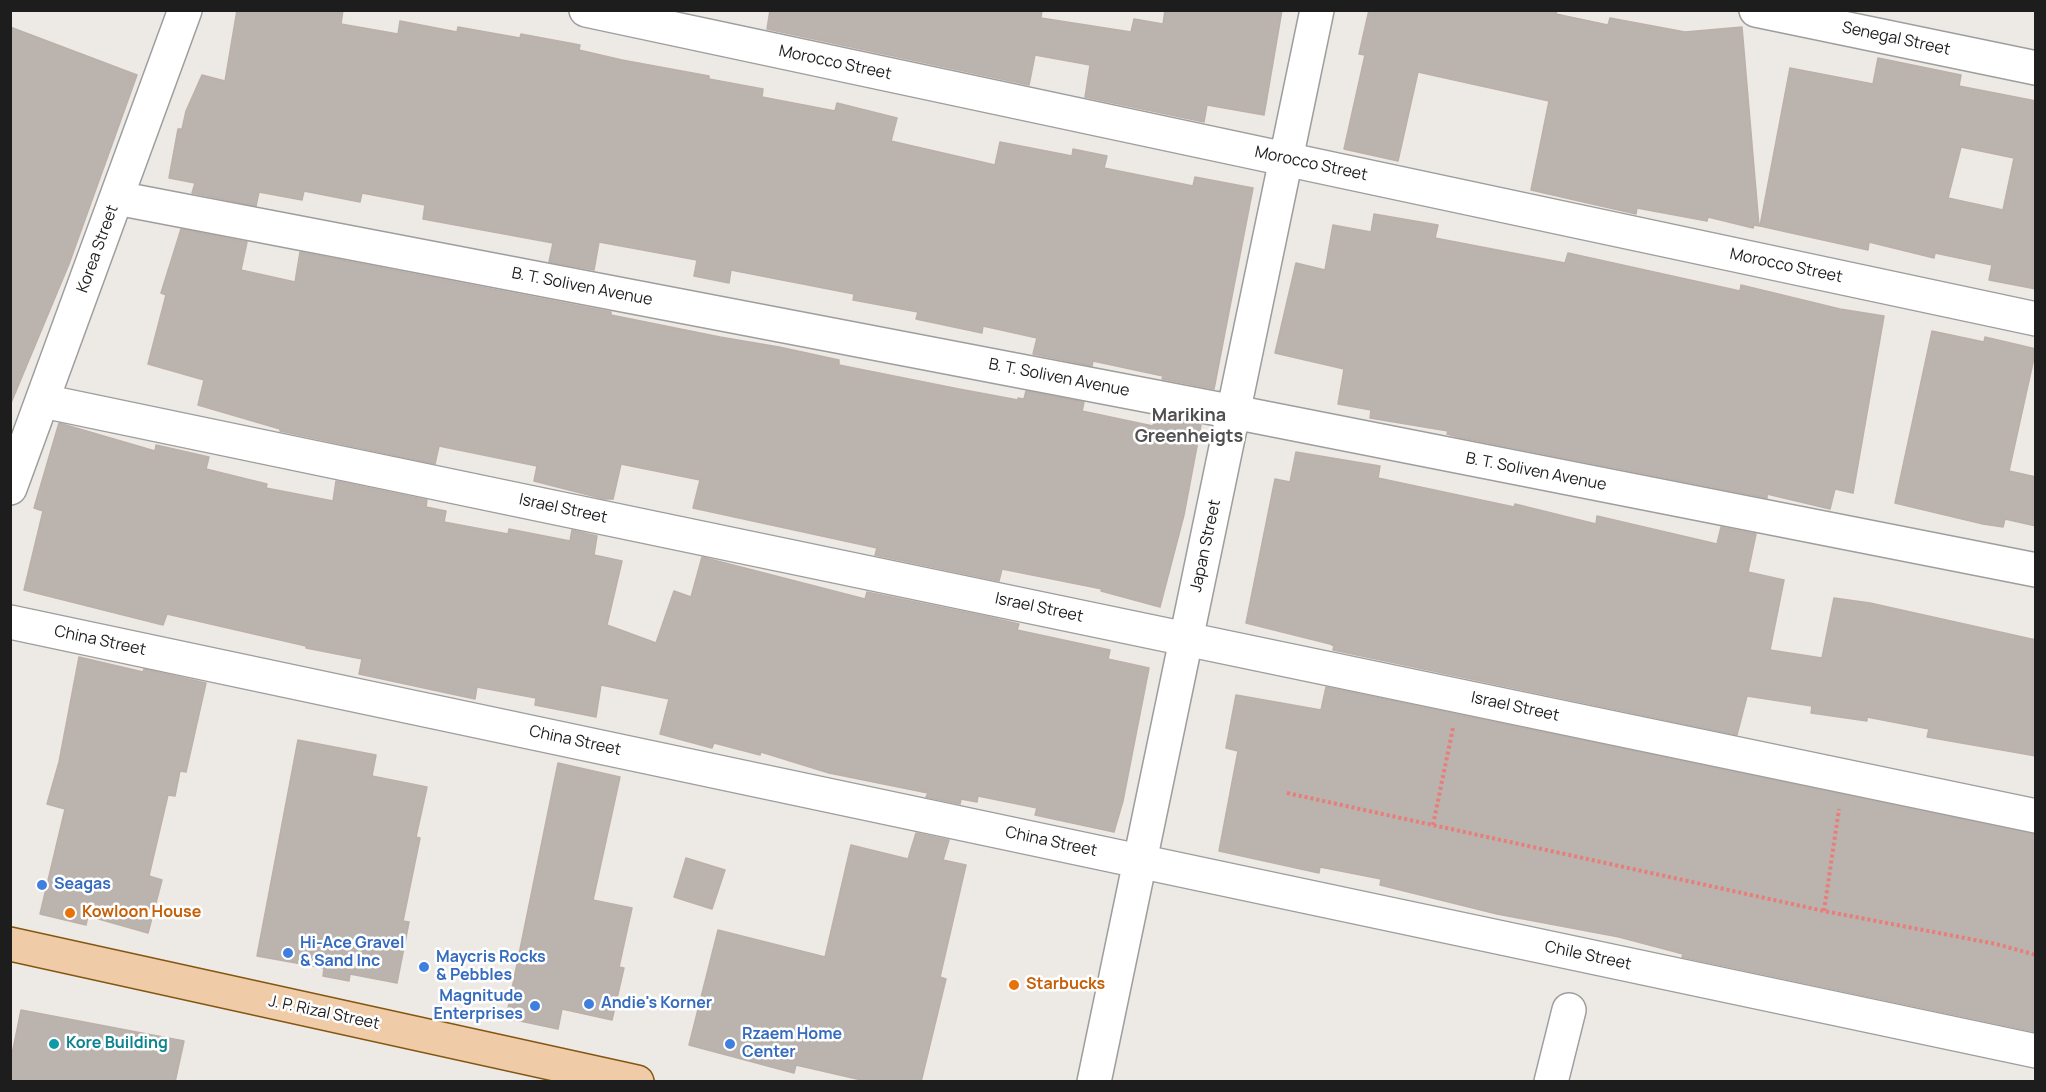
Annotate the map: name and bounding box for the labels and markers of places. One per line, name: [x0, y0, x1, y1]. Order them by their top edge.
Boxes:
place label: Seagas: [54, 875, 111, 895]
marker: Seagas: [35, 878, 49, 892]
place label: Kowloon House: [82, 903, 201, 923]
marker: Kowloon House: [63, 906, 77, 920]
place label: Hi-Ace Gravel & Sand Inc: [300, 934, 404, 972]
marker: Hi-Ace Gravel & Sand Inc: [281, 946, 295, 960]
place label: Maycris Rocks & Pebbles: [436, 948, 546, 986]
marker: Maycris Rocks & Pebbles: [417, 960, 431, 974]
place label: Starbucks: [1026, 975, 1105, 995]
marker: Starbucks: [1007, 978, 1021, 992]
place label: Magnitude Enterprises: [433, 987, 523, 1025]
place label: Andie's Korner: [601, 994, 712, 1014]
marker: Andie's Korner: [582, 997, 596, 1011]
marker: Magnitude Enterprises: [528, 999, 542, 1013]
place label: Rzaem Home Center: [742, 1025, 842, 1063]
place label: Kore Building: [66, 1034, 168, 1054]
marker: Kore Building: [47, 1037, 61, 1051]
marker: Rzaem Home Center: [723, 1037, 737, 1051]

